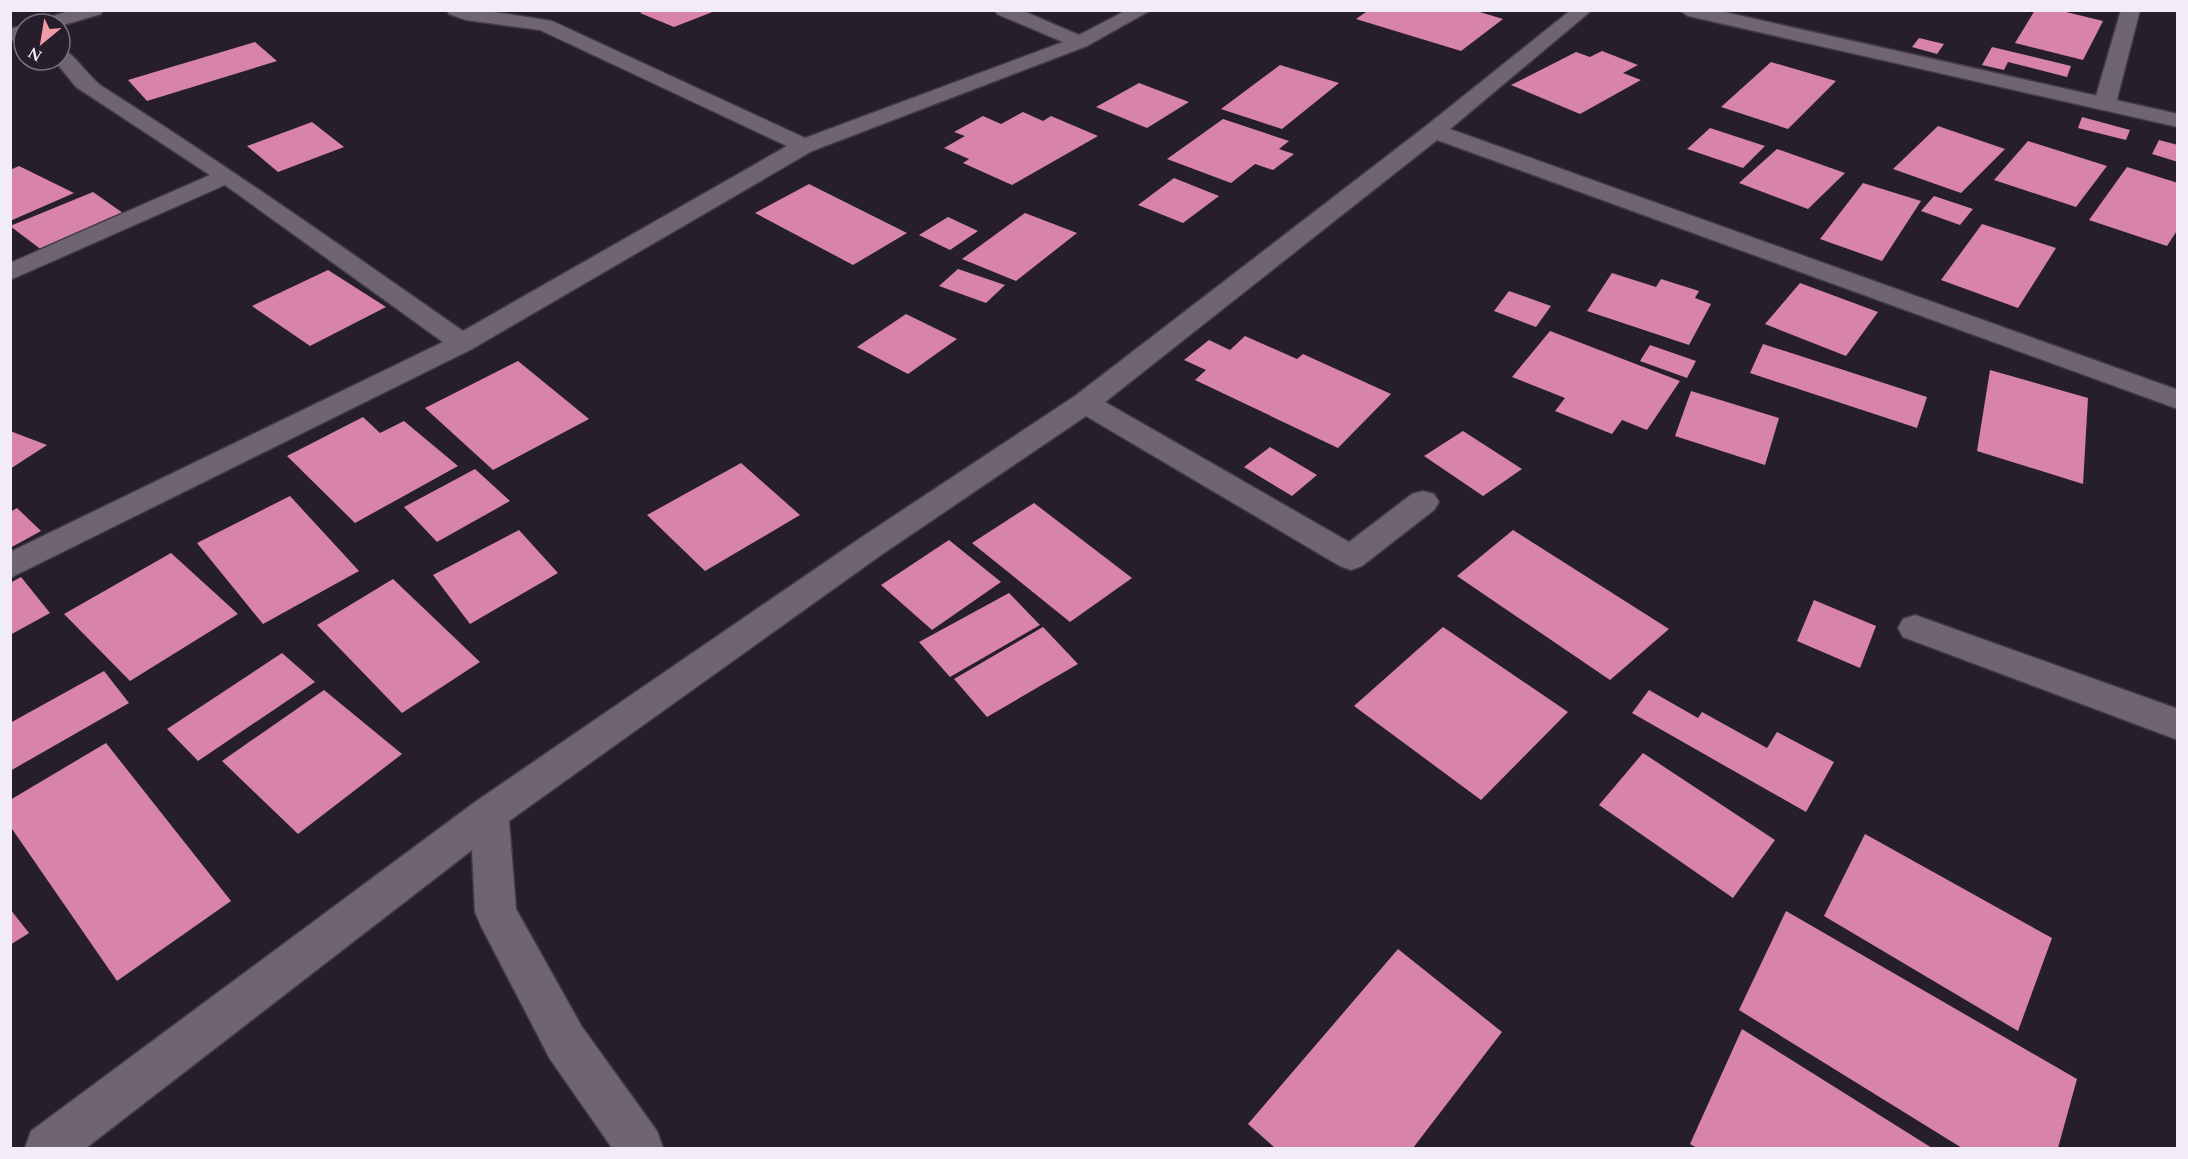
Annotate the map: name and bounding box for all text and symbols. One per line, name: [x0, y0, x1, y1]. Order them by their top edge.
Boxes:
north arrow: [12, 12, 72, 72]
text: N: [23, 40, 47, 68]

